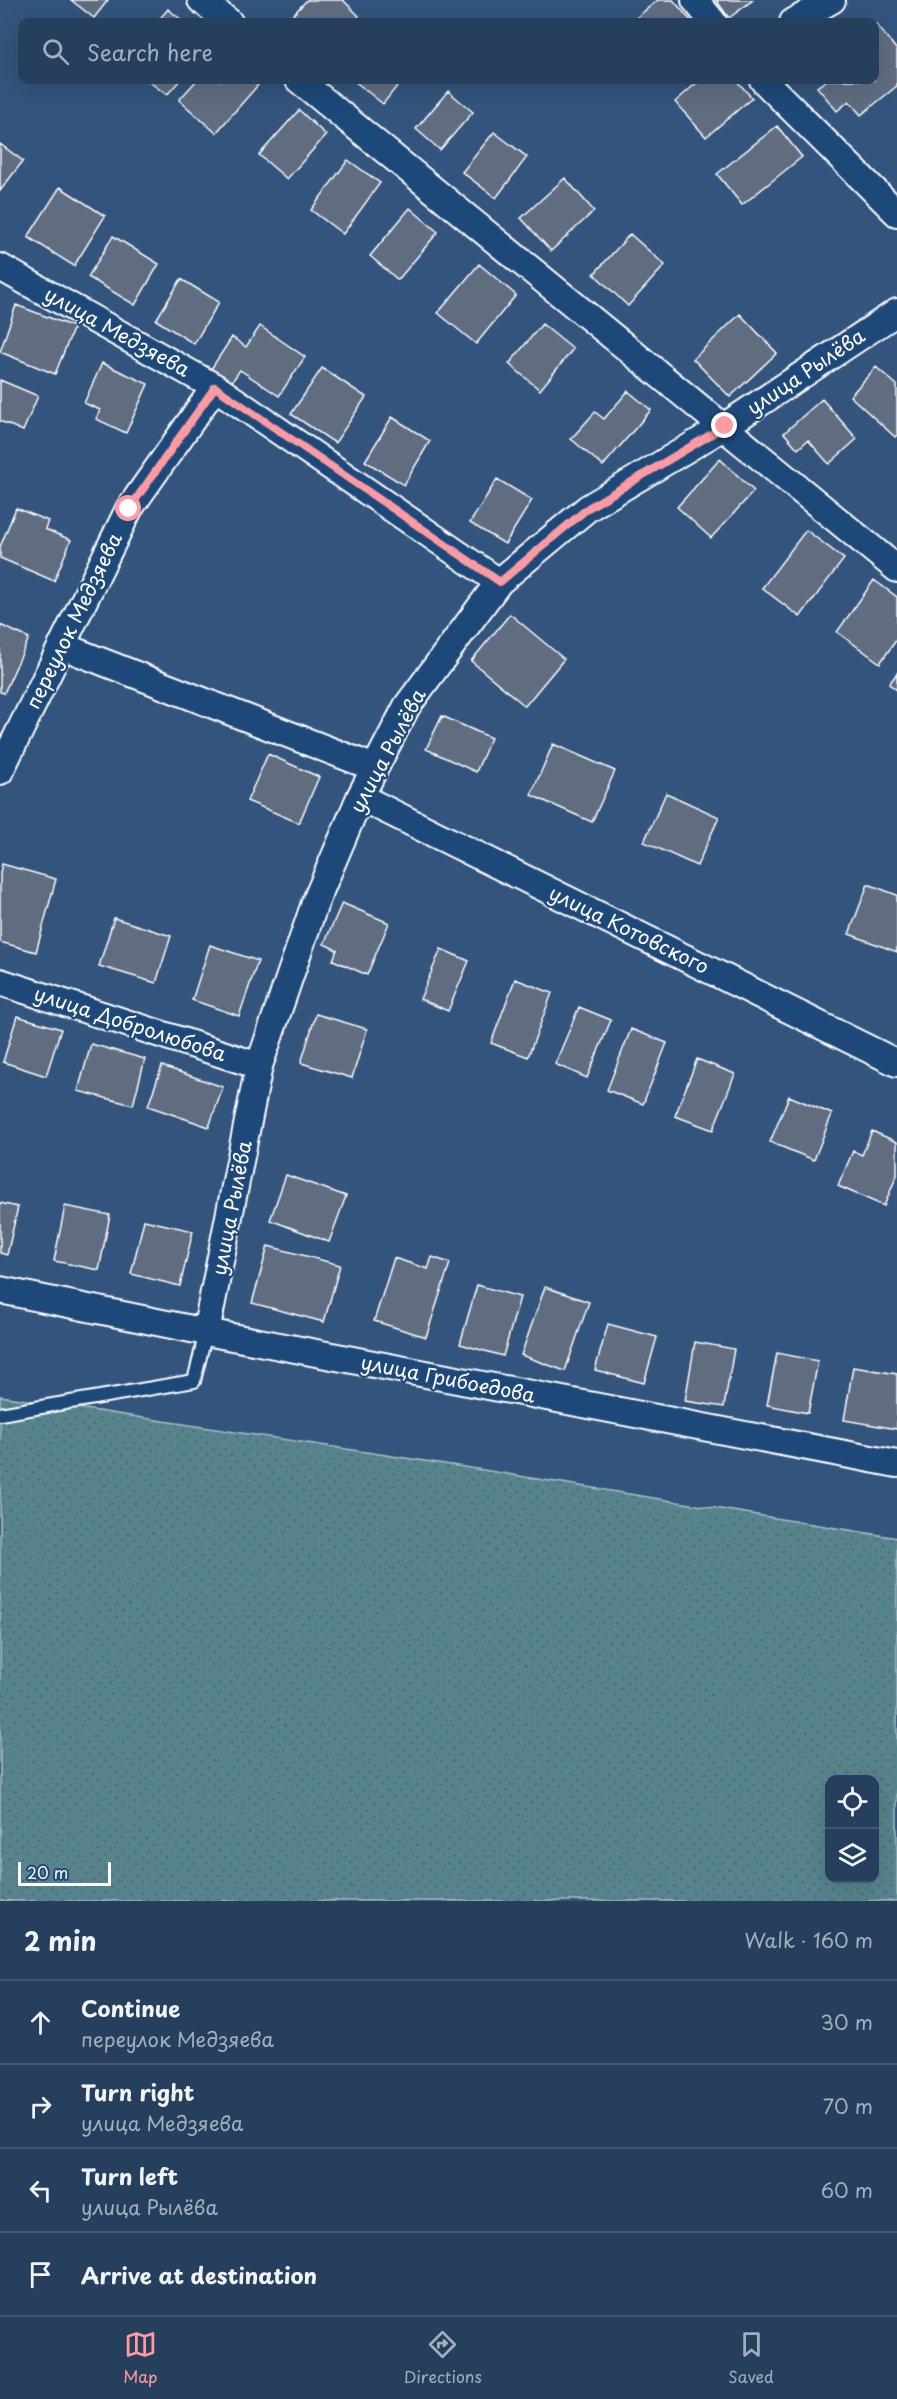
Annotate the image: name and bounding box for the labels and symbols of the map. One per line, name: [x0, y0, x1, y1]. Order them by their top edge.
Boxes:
street label: улица Медзяева: [39, 279, 196, 384]
street label: улица Рылёва: [740, 320, 871, 422]
route end: [711, 412, 737, 438]
route start: [115, 495, 141, 521]
street label: переулок Медзяева: [17, 527, 129, 714]
street label: улица Рылёва: [342, 683, 433, 818]
street label: улица Котовского: [544, 877, 715, 981]
street label: улица Добролюбова: [30, 978, 231, 1068]
street label: улица Рылёва: [203, 1137, 259, 1278]
street label: улица Грибоедова: [358, 1346, 539, 1410]
scale bar: [18, 1859, 111, 1886]

